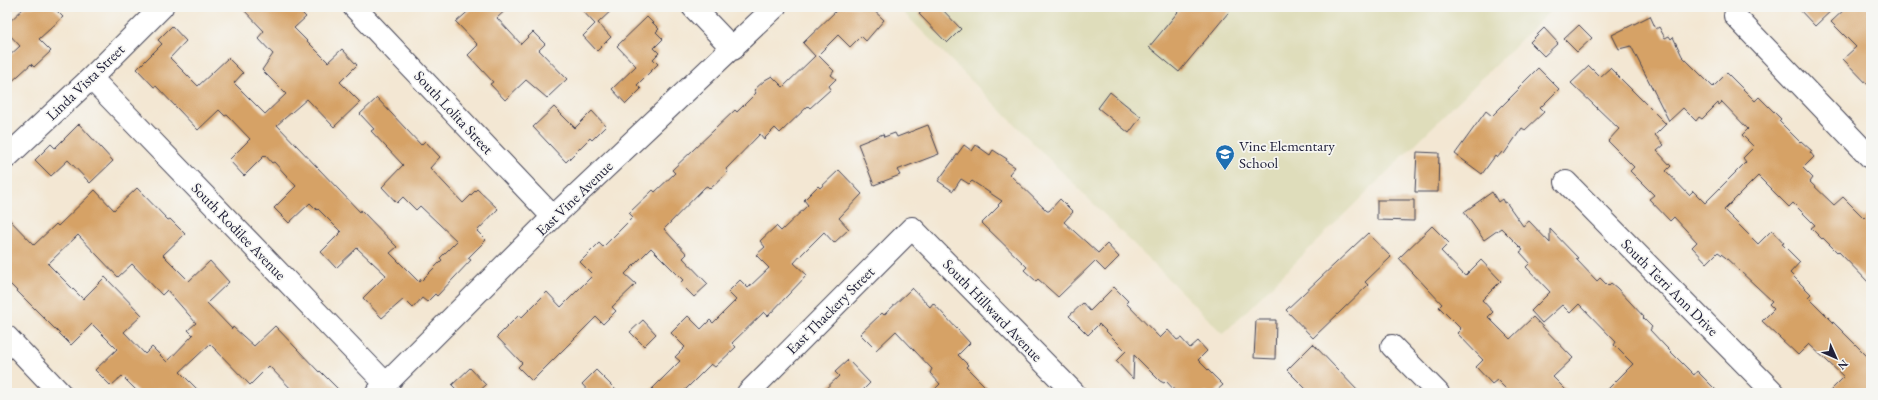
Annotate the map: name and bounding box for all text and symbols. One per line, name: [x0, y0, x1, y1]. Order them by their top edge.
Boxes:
street label: Linda Vista Street: [42, 40, 128, 124]
street label: South Lolita Street: [410, 66, 498, 158]
place label: Vine Elementary School: [1239, 136, 1335, 172]
school or university icon: Vine Elementary School: [1214, 143, 1236, 171]
street label: East Vine Avenue: [531, 156, 617, 240]
street label: South Rodilee Avenue: [188, 178, 291, 284]
street label: South Terri Ann Drive: [1617, 234, 1723, 340]
street label: South Hillward Avenue: [939, 255, 1047, 365]
street label: East Thackery Street: [782, 262, 878, 358]
north arrow: [1816, 338, 1856, 378]
text: N: [1835, 357, 1851, 373]

